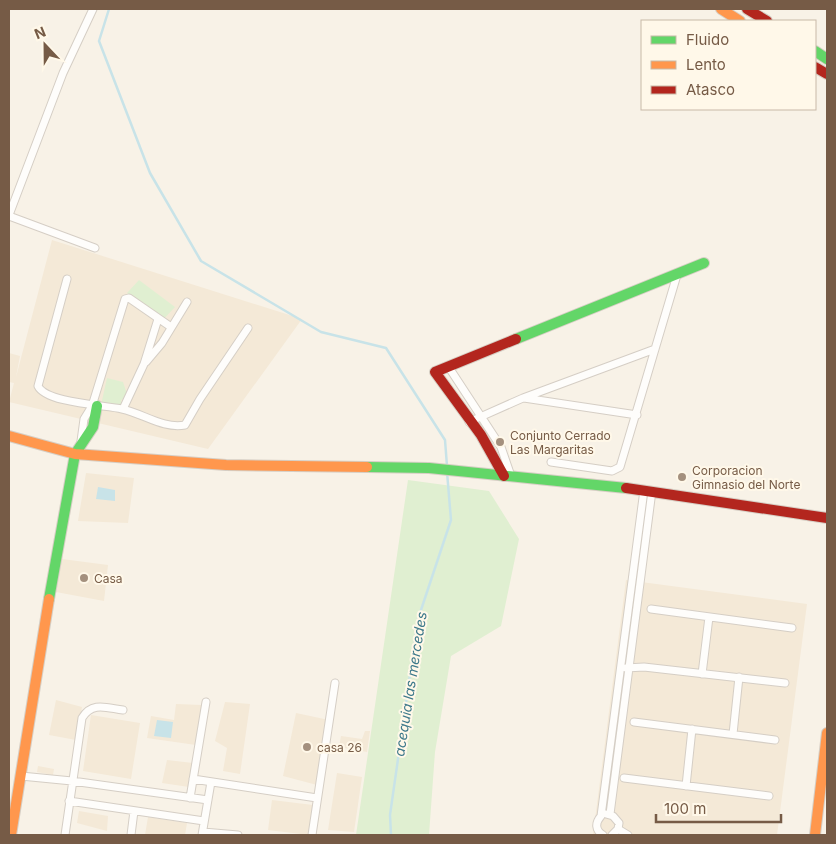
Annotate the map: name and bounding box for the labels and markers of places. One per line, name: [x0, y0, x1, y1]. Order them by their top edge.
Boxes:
place label: Conjunto Cerrado Las Margaritas: [510, 428, 611, 457]
marker: Conjunto Cerrado Las Margaritas: [494, 436, 506, 448]
place label: Corporacion Gimnasio del Norte: [692, 463, 800, 492]
marker: Corporacion Gimnasio del Norte: [676, 471, 688, 483]
place label: Casa: [94, 571, 123, 586]
marker: Casa: [78, 572, 90, 584]
place label: casa 26: [317, 740, 362, 755]
marker: casa 26: [301, 741, 313, 753]

